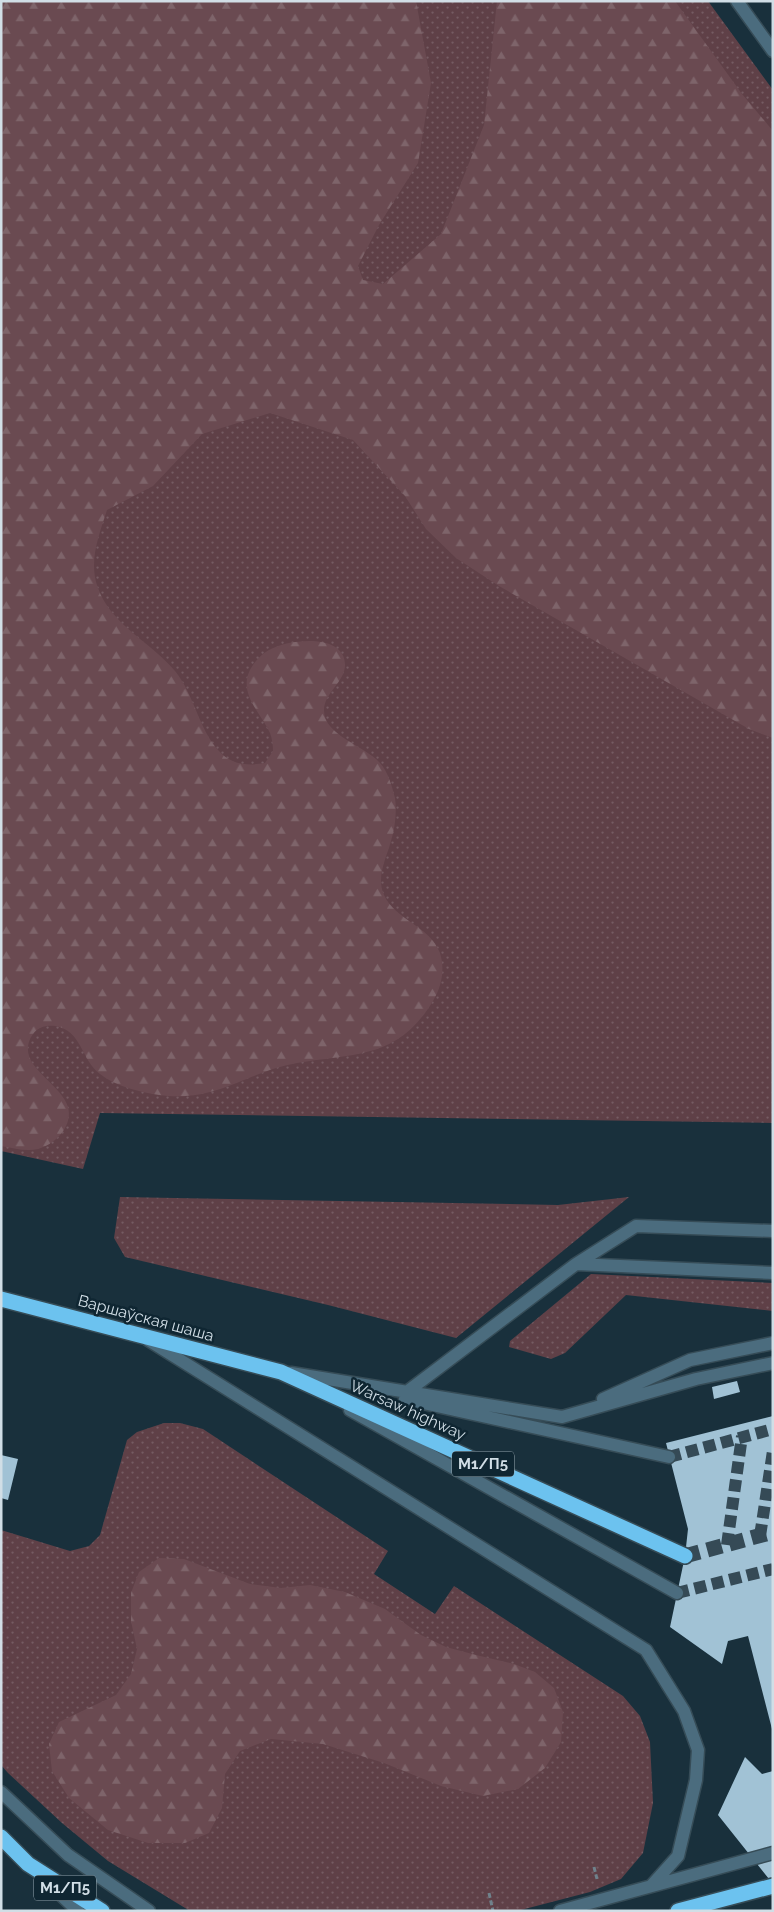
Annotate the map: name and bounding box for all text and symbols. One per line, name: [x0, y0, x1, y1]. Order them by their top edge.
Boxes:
street label: Варшаўская шаша: [76, 1291, 216, 1345]
street label: Warsaw highway: [347, 1376, 469, 1444]
road number: М1/П5: [452, 1452, 514, 1476]
road number: М1/П5: [34, 1876, 96, 1900]

